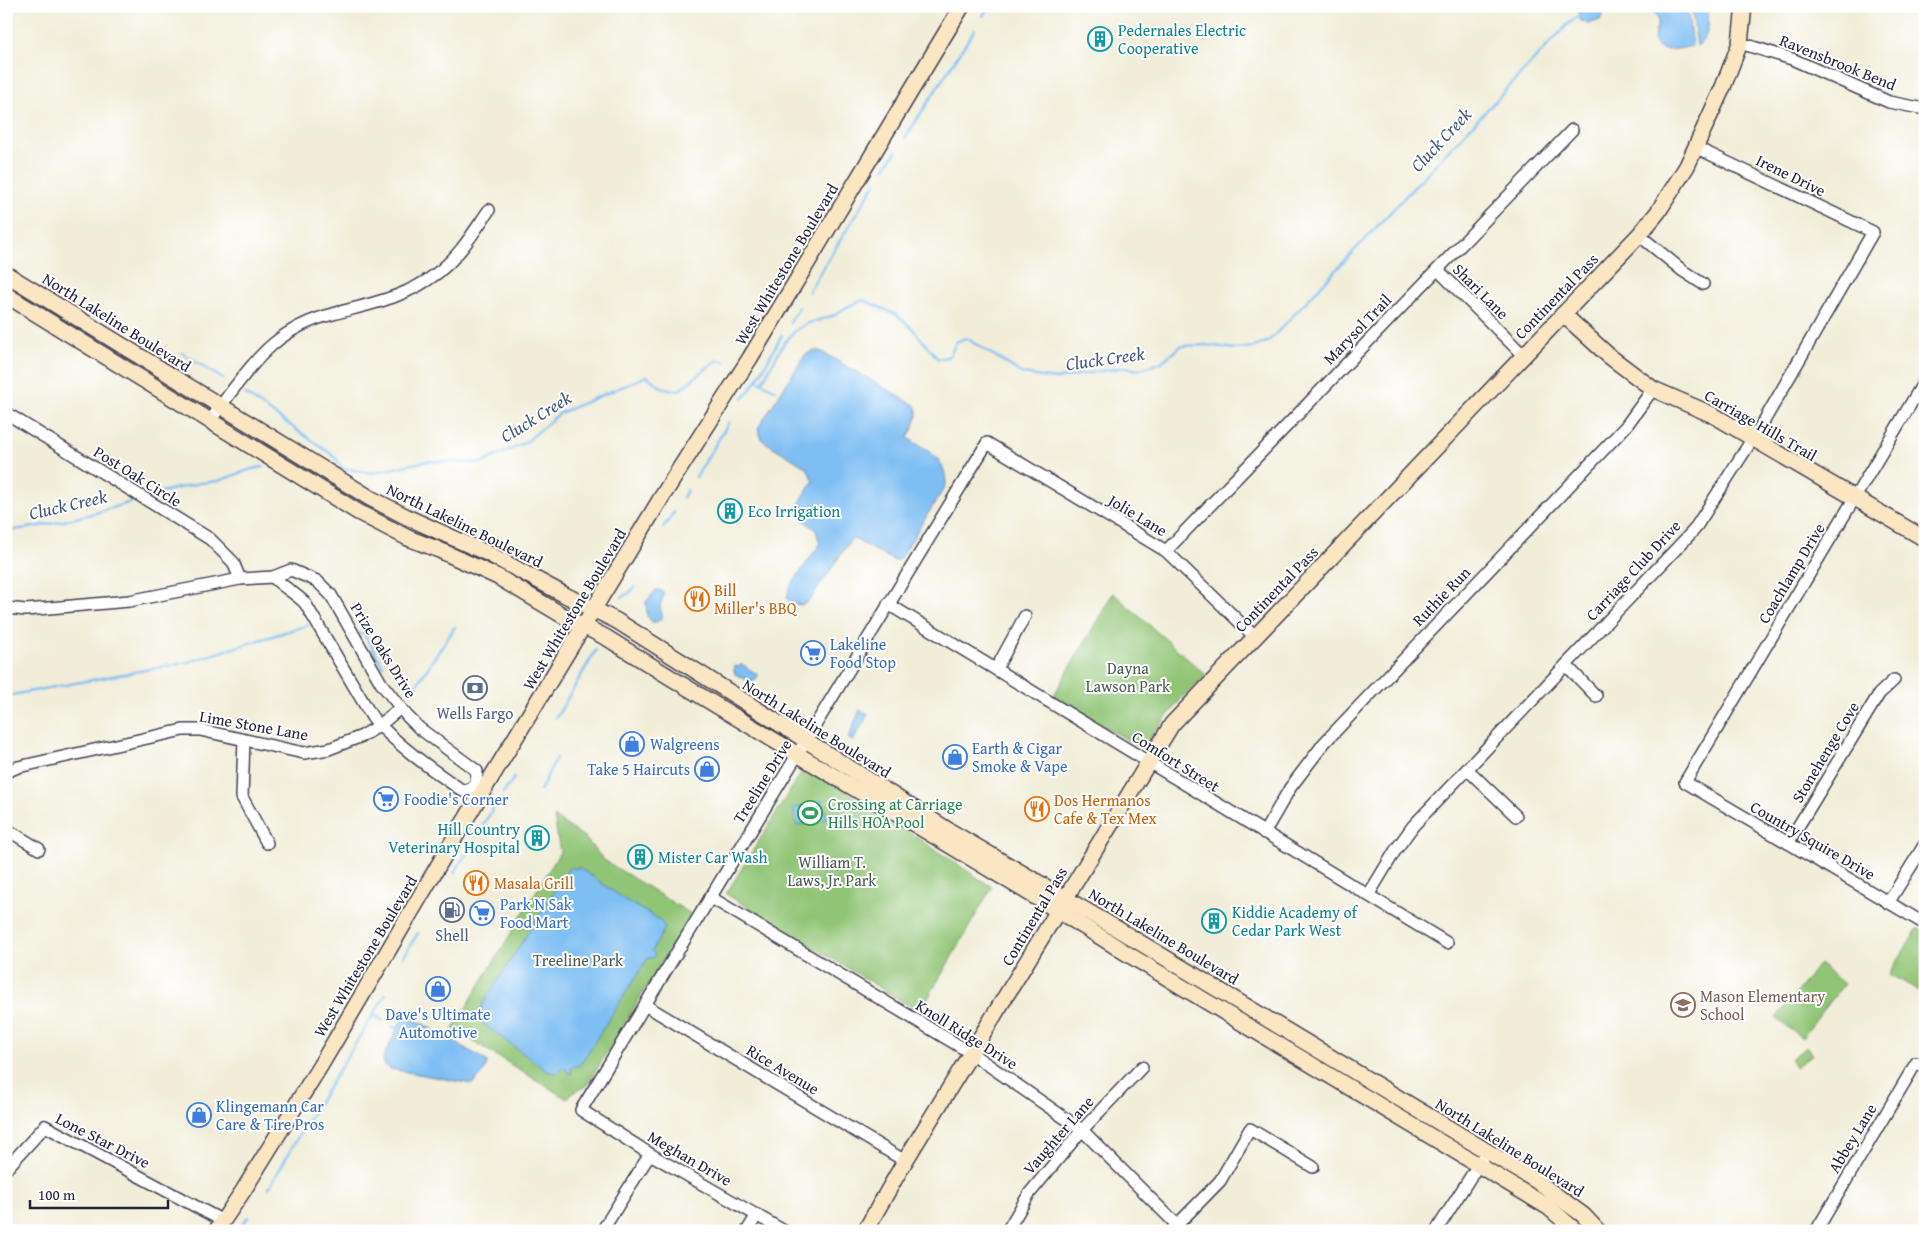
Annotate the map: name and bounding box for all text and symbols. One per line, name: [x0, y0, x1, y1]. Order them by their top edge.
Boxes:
place label: Pedernales Electric Cooperative: [1118, 18, 1246, 60]
building icon: Pedernales Electric Cooperative: [1087, 26, 1113, 52]
street label: Ravensbrook Bend: [1776, 28, 1900, 96]
water label: Cluck Creek: [1404, 101, 1478, 178]
street label: Irene Drive: [1752, 148, 1830, 202]
street label: West Whitestone Boulevard: [728, 178, 844, 349]
street label: Continental Pass: [1509, 248, 1603, 344]
street label: Shari Lane: [1447, 257, 1515, 325]
street label: North Lakeline Boulevard: [38, 266, 196, 378]
street label: Marysol Trail: [1317, 288, 1397, 370]
water label: Cluck Creek: [1064, 340, 1147, 377]
street label: Carriage Hills Trail: [1700, 383, 1822, 467]
water label: Cluck Creek: [495, 384, 577, 449]
street label: Post Oak Circle: [89, 439, 187, 513]
street label: North Lakeline Boulevard: [383, 477, 548, 573]
water label: Cluck Creek: [26, 482, 110, 527]
street label: Jolie Lane: [1102, 487, 1172, 542]
building icon: Eco Irrigation: [717, 498, 743, 524]
place label: Eco Irrigation: [748, 499, 840, 523]
street label: Carriage Club Drive: [1580, 514, 1686, 626]
street label: Coachlamp Drive: [1752, 518, 1830, 628]
street label: West Whitestone Boulevard: [516, 523, 632, 694]
street label: Continental Pass: [1229, 541, 1323, 637]
street label: Ruthie Run: [1406, 561, 1476, 631]
place label: Bill Miller's BBQ: [714, 578, 798, 620]
restaurant icon: Bill Miller's BBQ: [684, 586, 710, 612]
street label: Prize Oaks Drive: [345, 597, 423, 703]
place label: Lakeline Food Stop: [830, 632, 896, 674]
supermarket icon: Lakeline Food Stop: [800, 640, 826, 666]
park label: Dayna Lawson Park: [1086, 656, 1171, 698]
street label: North Lakeline Boulevard: [738, 672, 896, 784]
bank icon: Wells Fargo: [462, 675, 488, 701]
street label: Stonehenge Cove: [1785, 697, 1865, 807]
place label: Wells Fargo: [437, 701, 513, 725]
street label: Lime Stone Lane: [198, 704, 310, 746]
street label: Comfort Street: [1127, 724, 1225, 798]
shop icon: Walgreens: [619, 731, 645, 757]
place label: Walgreens: [650, 732, 720, 756]
street label: Treeline Drive: [727, 734, 797, 828]
place label: Earth & Cigar Smoke & Vape: [972, 736, 1067, 778]
shop icon: Earth & Cigar Smoke & Vape: [942, 744, 968, 770]
shop icon: Take 5 Haircuts: [694, 756, 720, 782]
place label: Take 5 Haircuts: [587, 757, 690, 781]
supermarket icon: Foodie's Corner: [373, 786, 399, 812]
place label: Foodie's Corner: [404, 787, 509, 811]
place label: Dos Hermanos Cafe & Tex Mex: [1054, 788, 1157, 830]
place label: Crossing at Carriage Hills HOA Pool: [828, 792, 963, 834]
street label: Country Squire Drive: [1746, 794, 1880, 886]
restaurant icon: Dos Hermanos Cafe & Tex Mex: [1024, 796, 1050, 822]
sports icon: Crossing at Carriage Hills HOA Pool: [797, 800, 823, 826]
place label: Hill Country Veterinary Hospital: [388, 817, 521, 859]
building icon: Hill Country Veterinary Hospital: [524, 825, 550, 851]
building icon: Mister Car Wash: [627, 844, 653, 870]
place label: Mister Car Wash: [658, 845, 768, 869]
park label: William T. Laws, Jr. Park: [788, 850, 877, 892]
street label: Continental Pass: [995, 862, 1073, 970]
street label: West Whitestone Boulevard: [307, 870, 423, 1041]
restaurant icon: Masala Grill: [463, 870, 489, 896]
place label: Masala Grill: [494, 871, 574, 895]
street label: North Lakeline Boulevard: [1084, 882, 1244, 991]
place label: Park N Sak Food Mart: [500, 892, 573, 934]
fuel station icon: Shell: [439, 897, 465, 923]
supermarket icon: Park N Sak Food Mart: [469, 900, 495, 926]
place label: Kiddie Academy of Cedar Park West: [1232, 900, 1359, 942]
building icon: Kiddie Academy of Cedar Park West: [1201, 908, 1227, 934]
place label: Shell: [435, 923, 469, 947]
park label: Treeline Park: [533, 948, 624, 972]
shop icon: Dave's Ultimate Automotive: [425, 976, 451, 1002]
place label: Mason Elementary School: [1700, 984, 1825, 1026]
school or university icon: Mason Elementary School: [1670, 992, 1696, 1018]
street label: Knoll Ridge Drive: [911, 993, 1023, 1075]
place label: Dave's Ultimate Automotive: [385, 1002, 491, 1044]
street label: Rice Avenue: [742, 1038, 824, 1100]
street label: Vaughter Lane: [1017, 1090, 1099, 1180]
street label: North Lakeline Boulevard: [1431, 1091, 1589, 1203]
place label: Klingemann Car Care & Tire Pros: [216, 1094, 324, 1136]
street label: Abbey Lane: [1822, 1099, 1882, 1177]
shop icon: Klingemann Car Care & Tire Pros: [186, 1102, 212, 1128]
street label: Lone Star Drive: [52, 1106, 154, 1174]
street label: Meghan Drive: [643, 1124, 737, 1192]
scale bar: [30, 1177, 168, 1209]
text: 100 m: [38, 1184, 76, 1205]

